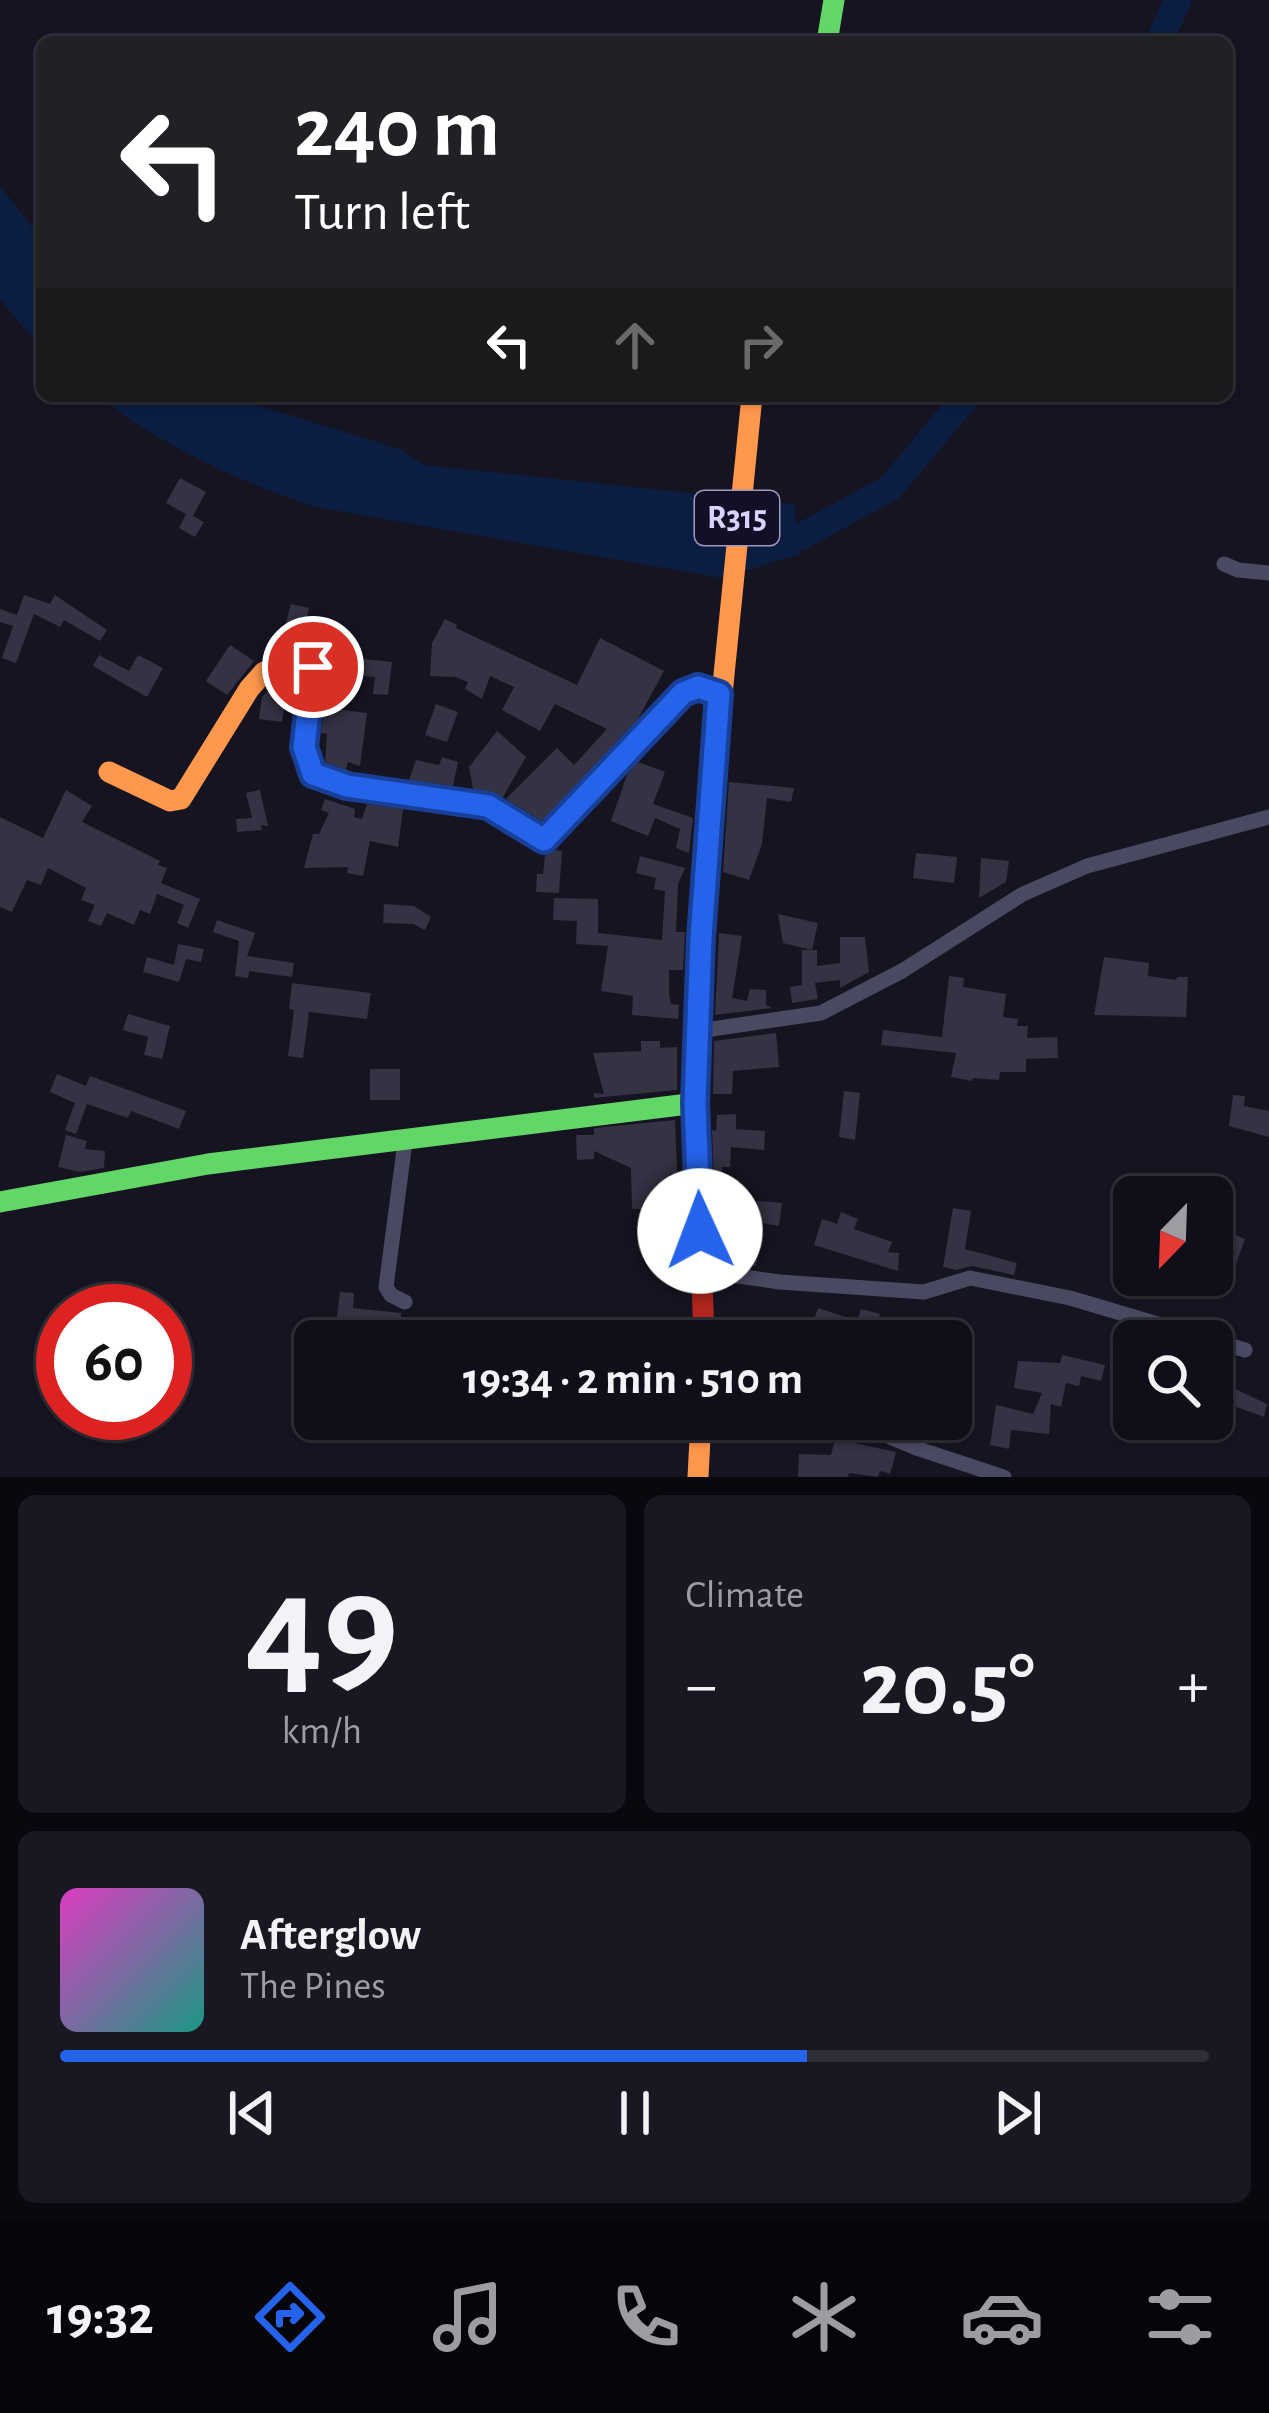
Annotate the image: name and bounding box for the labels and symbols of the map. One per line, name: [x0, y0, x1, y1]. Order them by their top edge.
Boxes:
road number: R315: [695, 491, 779, 545]
pin: [262, 616, 364, 718]
position arrow: [637, 1168, 763, 1294]
north arrow: [1113, 1176, 1233, 1296]
speed limit sign: 60: [36, 1284, 192, 1440]

